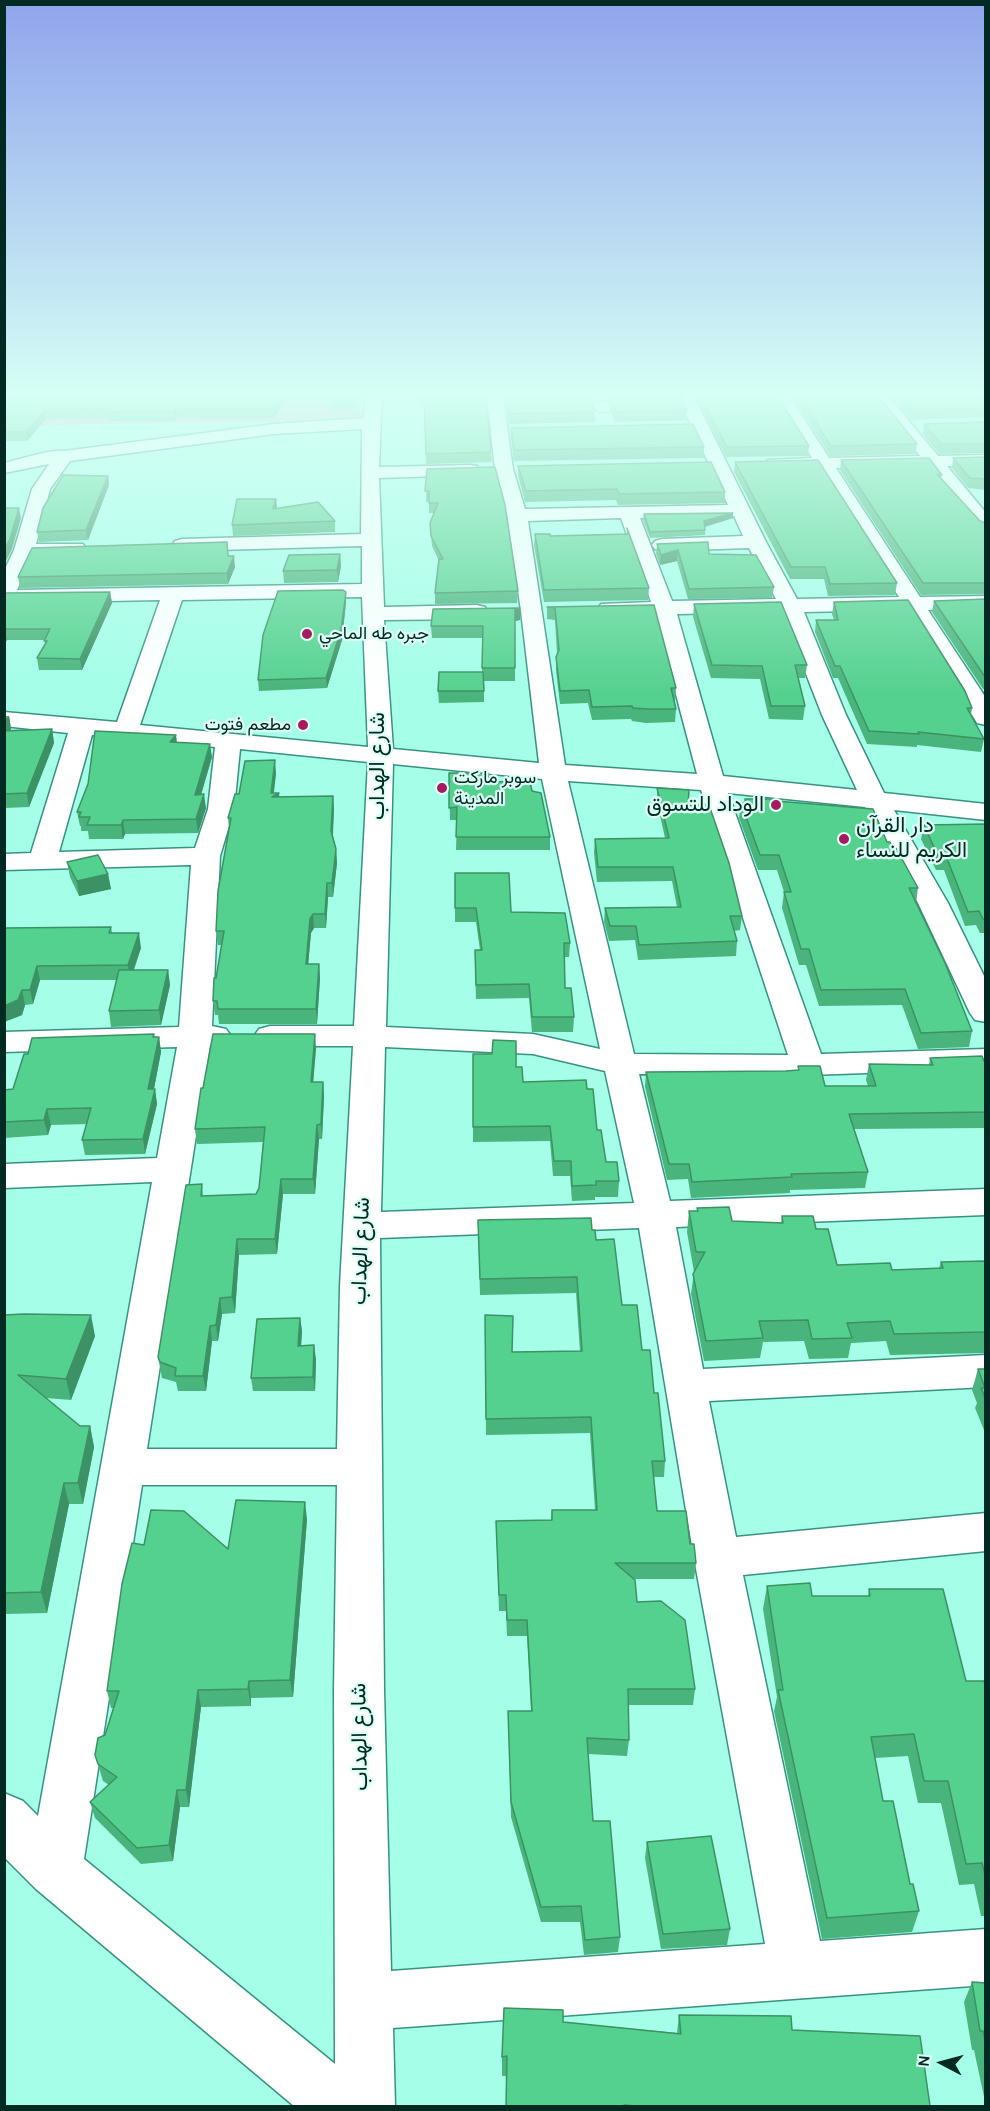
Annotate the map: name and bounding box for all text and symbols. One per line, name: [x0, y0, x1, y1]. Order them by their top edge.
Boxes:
place label: جبره طه الماحي: [319, 623, 429, 645]
marker: جبره طه الماحي: [300, 627, 314, 641]
street label: شارع الهداب: [365, 712, 391, 820]
place label: مطعم فتوت: [205, 714, 291, 736]
marker: مطعم فتوت: [296, 718, 310, 732]
place label: سوبر ماركت المدينة: [454, 767, 536, 810]
marker: سوبر ماركت المدينة: [435, 781, 449, 795]
place label: الوداد للتسوق: [647, 792, 764, 818]
marker: الوداد للتسوق: [769, 798, 783, 812]
place label: دار القرآن الكريم للنساء: [856, 813, 967, 864]
marker: دار القرآن الكريم للنساء: [837, 832, 851, 846]
street label: شارع الهداب: [346, 1197, 376, 1305]
street label: شارع الهداب: [346, 1683, 374, 1791]
north arrow: [912, 2033, 972, 2093]
text: N: [914, 2054, 934, 2068]

